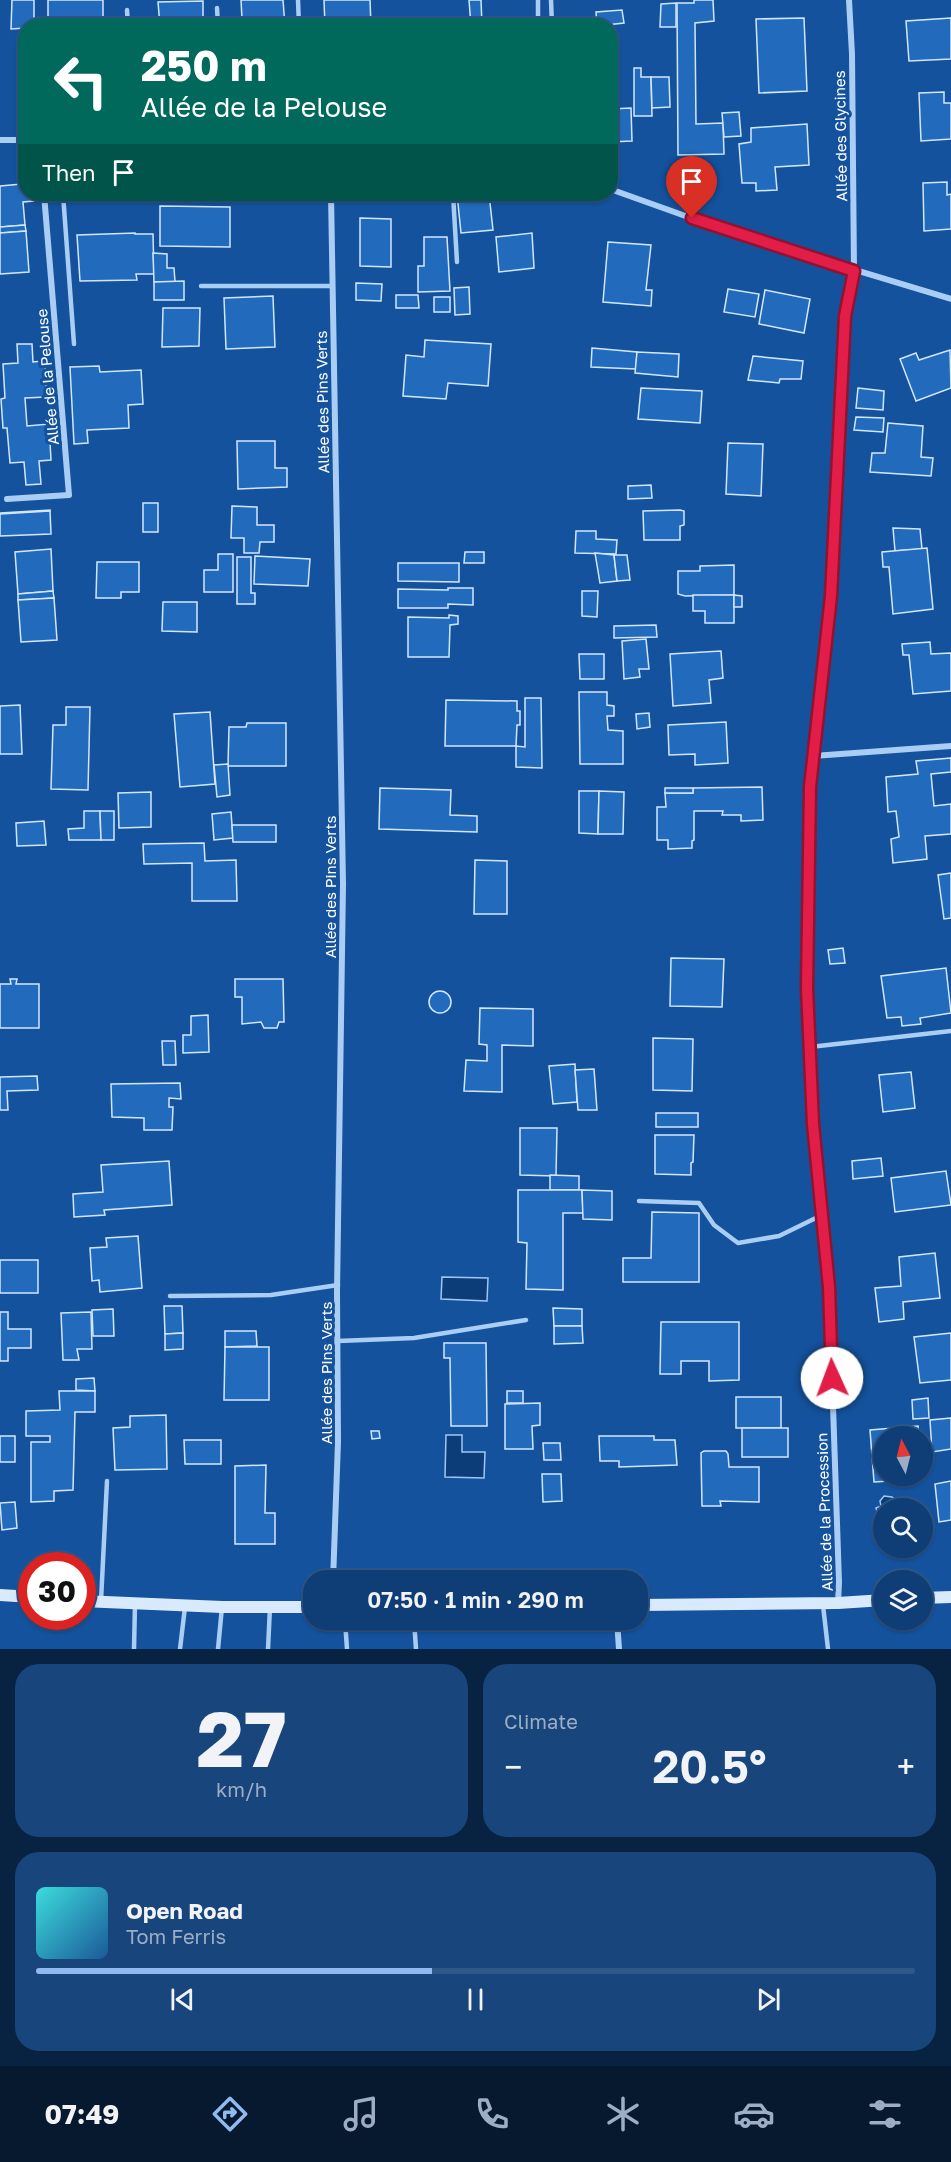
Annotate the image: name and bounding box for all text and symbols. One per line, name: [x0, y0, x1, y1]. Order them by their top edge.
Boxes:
text: 250 m: [141, 40, 267, 90]
icon: left: [42, 42, 120, 120]
street label: Allée des Glycines: [830, 70, 850, 202]
text: Allée de la Pelouse: [141, 91, 387, 123]
icon: arrive: [107, 156, 140, 189]
pin: [666, 156, 717, 218]
text: Then: [42, 159, 95, 186]
icon: arrive: [675, 165, 708, 198]
street label: Allée de la Pelouse: [32, 308, 62, 446]
street label: Allée des Pins Verts: [312, 330, 332, 473]
street label: Allée des Pins Verts: [321, 816, 339, 958]
street label: Allée des Pins Verts: [317, 1302, 335, 1444]
position arrow: [800, 1346, 864, 1410]
north arrow: [873, 1426, 933, 1486]
map controls: [873, 1426, 933, 1630]
street label: Allée de la Procession: [812, 1432, 836, 1592]
button: search: [873, 1498, 933, 1558]
speed limit sign: 30: [18, 1552, 96, 1630]
button: layers: [873, 1570, 933, 1630]
text: 07:50 · 1 min · 290 m: [367, 1586, 584, 1613]
text: 27: [196, 1691, 287, 1784]
text: Climate: [504, 1709, 578, 1733]
text: 20.5°: [652, 1739, 767, 1793]
text: −: [504, 1747, 522, 1786]
text: +: [897, 1747, 915, 1786]
text: km/h: [216, 1777, 267, 1801]
text: Open Road: [126, 1897, 243, 1924]
text: Tom Ferris: [126, 1924, 226, 1948]
icon: previous: [166, 1983, 199, 2016]
icon: pause: [459, 1983, 492, 2016]
icon: next: [752, 1983, 785, 2016]
icon: directions: [209, 2093, 251, 2135]
icon: music: [340, 2093, 382, 2135]
icon: phone: [471, 2093, 513, 2135]
icon: climate: [602, 2093, 644, 2135]
icon: car: [733, 2093, 775, 2135]
icon: filters: [864, 2093, 906, 2135]
text: 07:49: [45, 2098, 120, 2130]

